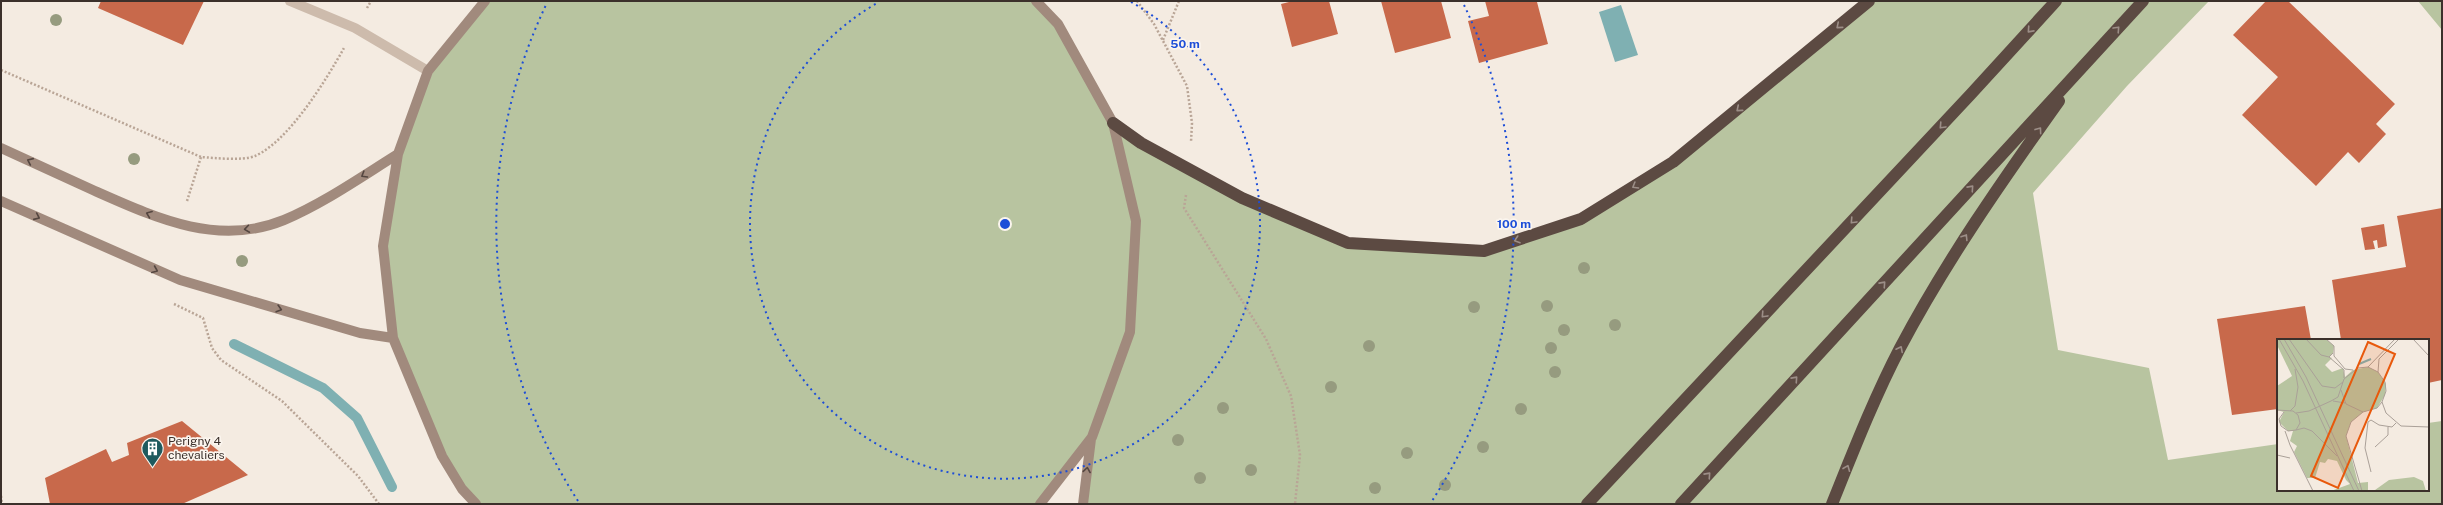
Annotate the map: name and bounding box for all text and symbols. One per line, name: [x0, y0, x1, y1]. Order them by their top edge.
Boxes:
one-way arrow: [1836, 21, 1844, 28]
one-way arrow: [2027, 25, 2034, 33]
one-way arrow: [2112, 26, 2120, 34]
text: 50 m: [1170, 37, 1200, 51]
one-way arrow: [1736, 104, 1743, 111]
one-way arrow: [1939, 121, 1947, 129]
one-way arrow: [2034, 127, 2041, 134]
one-way arrow: [27, 158, 34, 166]
one-way arrow: [361, 170, 368, 177]
one-way arrow: [1632, 181, 1639, 189]
one-way arrow: [1966, 185, 1973, 192]
one-way arrow: [145, 211, 152, 219]
one-way arrow: [32, 212, 40, 220]
one-way arrow: [1851, 216, 1858, 223]
centre of rings: [998, 217, 1012, 231]
text: 100 m: [1497, 217, 1531, 231]
one-way arrow: [244, 224, 250, 233]
one-way arrow: [1960, 234, 1968, 241]
one-way arrow: [1514, 235, 1521, 244]
one-way arrow: [151, 265, 159, 273]
one-way arrow: [1878, 281, 1885, 288]
one-way arrow: [275, 304, 282, 313]
one-way arrow: [1761, 310, 1769, 318]
inset map: [2277, 339, 2429, 491]
one-way arrow: [1895, 346, 1903, 353]
one-way arrow: [1791, 377, 1798, 384]
place label: Perigny 4 chevaliers: [168, 434, 225, 462]
building icon: Perigny 4 chevaliers: [140, 435, 166, 468]
one-way arrow: [1842, 464, 1850, 471]
one-way arrow: [1082, 467, 1091, 474]
one-way arrow: [1703, 472, 1710, 480]

